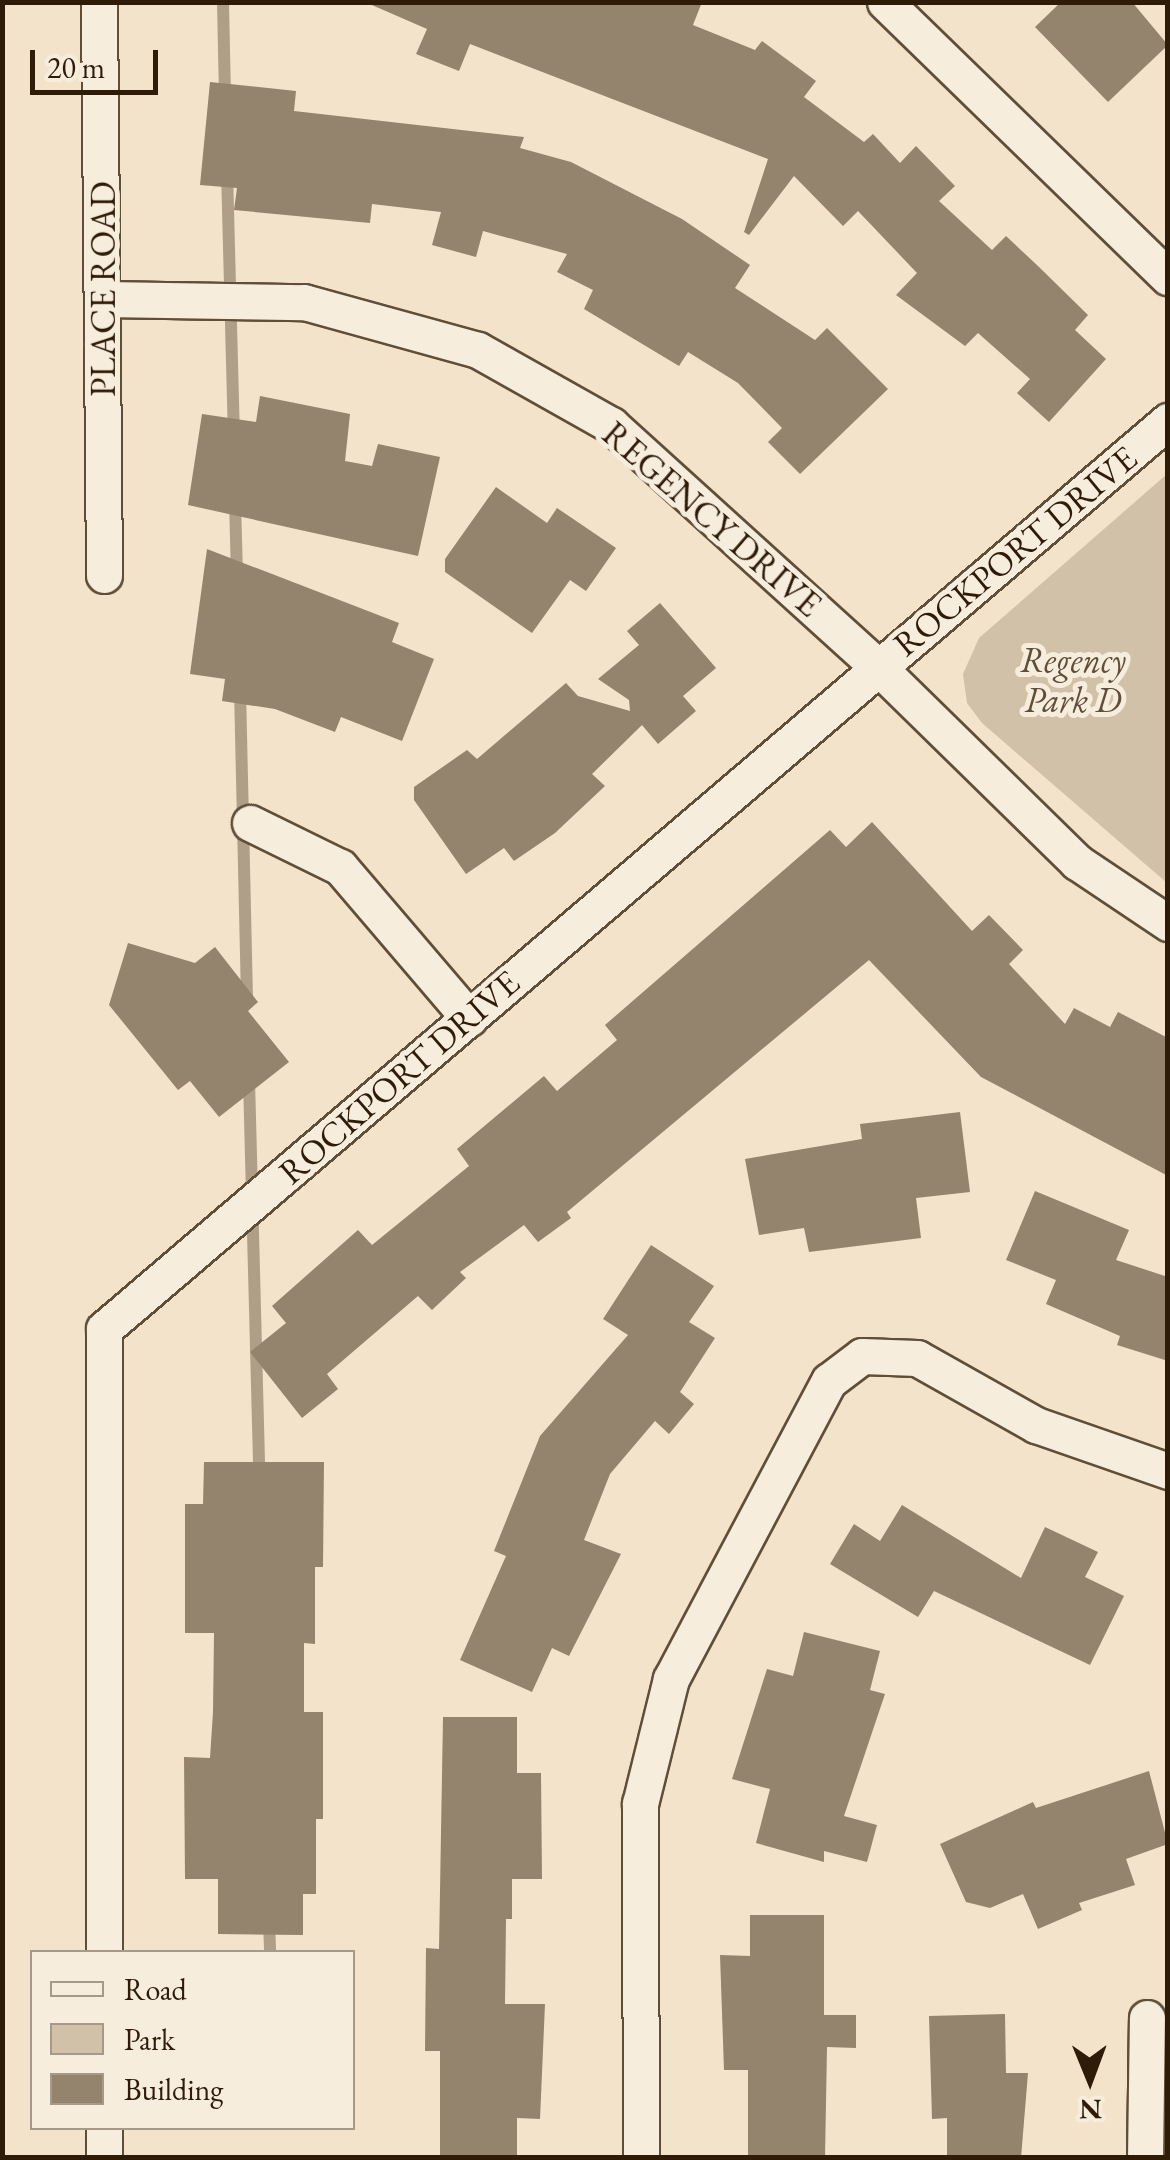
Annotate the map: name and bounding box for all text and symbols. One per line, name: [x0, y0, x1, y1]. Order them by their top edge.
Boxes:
scale bar: [35, 30, 162, 92]
text: 20 m: [47, 48, 105, 87]
street label: PLACE ROAD: [82, 181, 124, 397]
street label: REGENCY DRIVE: [594, 413, 830, 625]
street label: ROCKPORT DRIVE: [885, 437, 1145, 665]
park label: Regency Park D: [1020, 639, 1126, 721]
street label: ROCKPORT DRIVE: [270, 961, 528, 1193]
legend: [30, 1950, 355, 2130]
text: Road: [124, 1970, 187, 2009]
text: Park: [124, 2020, 175, 2059]
north arrow: [1040, 2030, 1140, 2130]
text: Building: [124, 2070, 223, 2109]
text: N: [1079, 2092, 1102, 2128]

